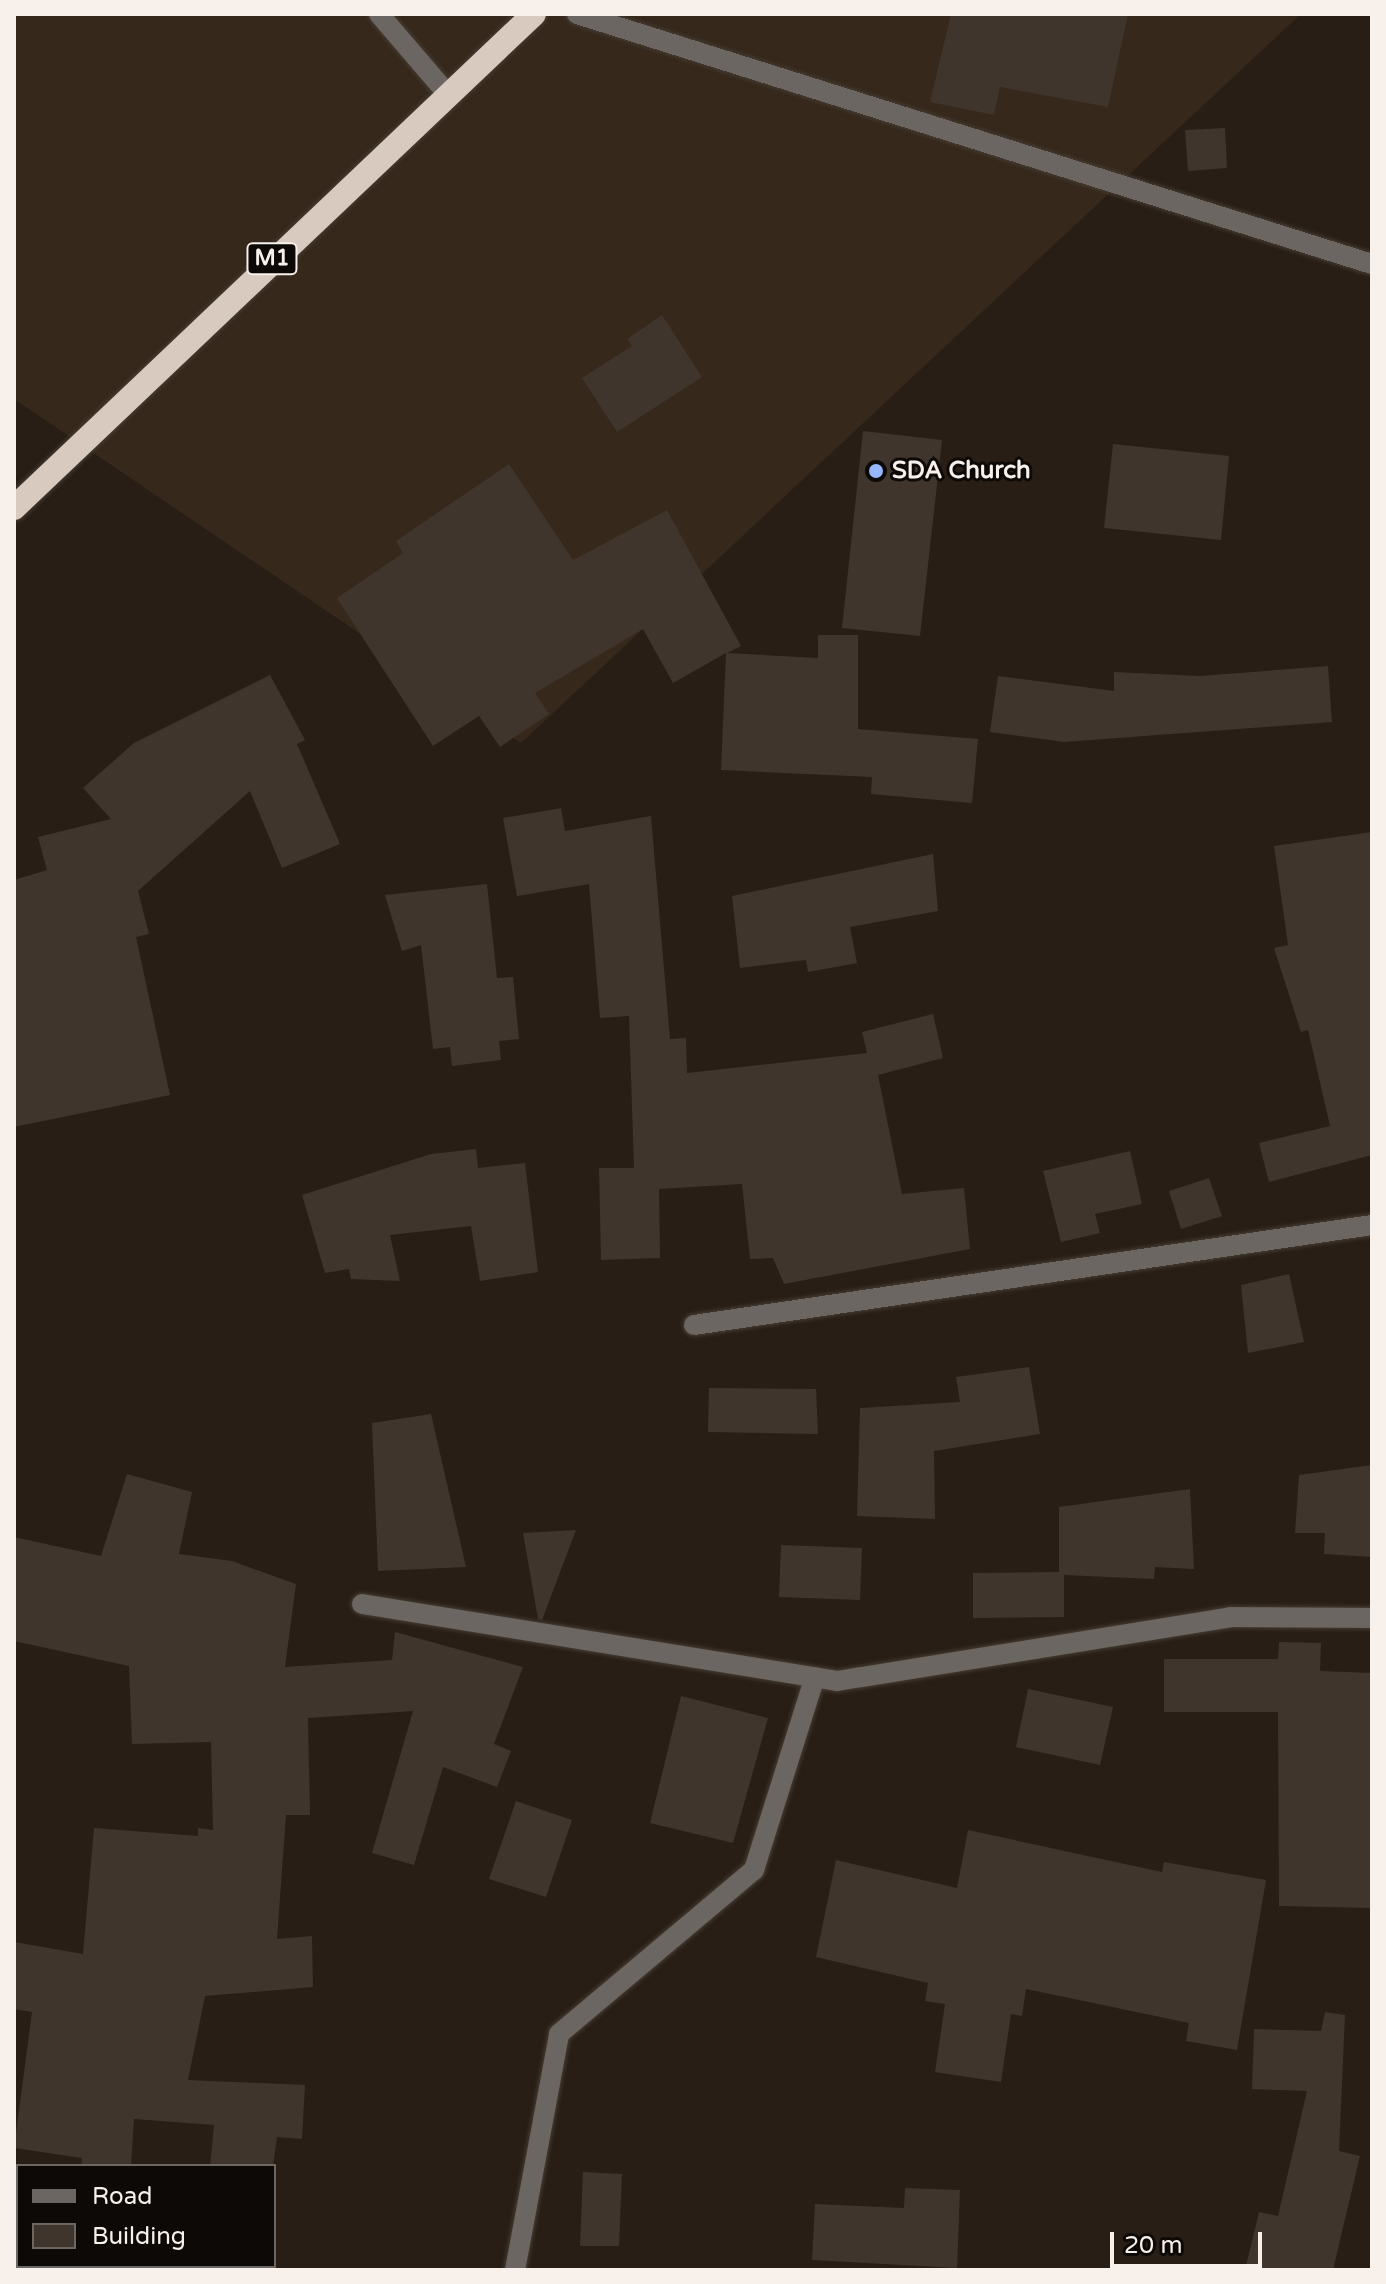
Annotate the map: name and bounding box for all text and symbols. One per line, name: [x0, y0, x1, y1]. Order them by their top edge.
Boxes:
road number: M1: [246, 241, 298, 277]
place label: SDA Church: [892, 457, 1031, 485]
marker: SDA Church: [867, 462, 885, 480]
legend: [16, 2164, 276, 2268]
text: Road: [92, 2182, 152, 2211]
scale bar: [1114, 2216, 1266, 2266]
text: Building: [92, 2222, 186, 2251]
text: 20 m: [1124, 2231, 1182, 2260]

